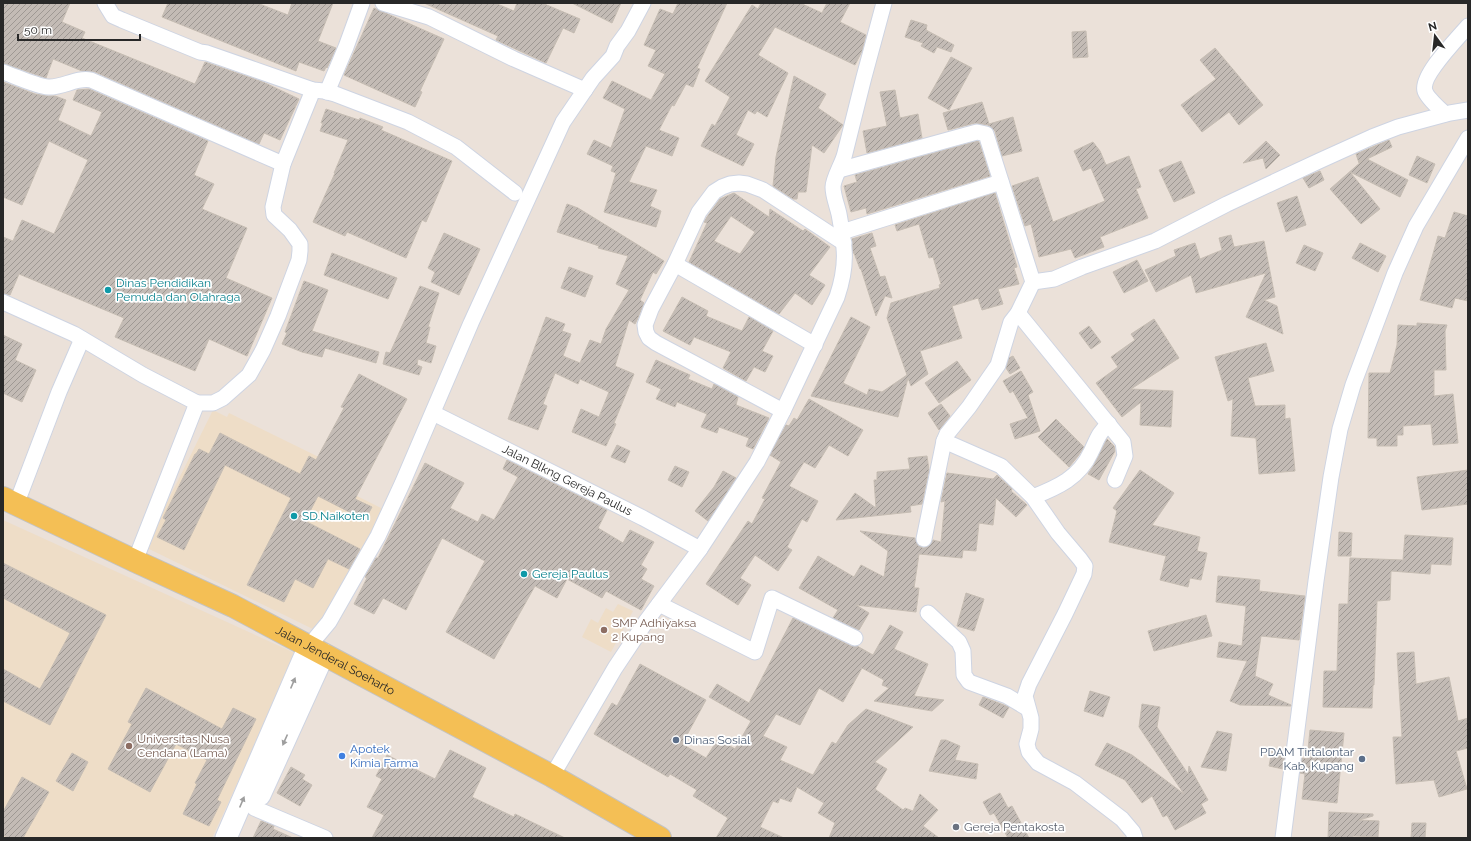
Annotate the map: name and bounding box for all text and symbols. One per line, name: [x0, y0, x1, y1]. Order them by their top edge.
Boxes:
scale bar: [18, 16, 140, 42]
north arrow: [1415, 16, 1455, 56]
text: N: [1427, 19, 1438, 34]
text: 50 m: [24, 23, 52, 37]
place label: Dinas Pendidikan Pemuda dan Olahraga: [116, 276, 240, 304]
marker: Dinas Pendidikan Pemuda dan Olahraga: [103, 285, 113, 295]
street label: Jalan Blkng Gereja Paulus: [500, 442, 635, 519]
place label: SD.Naikoten: [302, 509, 369, 523]
marker: SD.Naikoten: [289, 511, 299, 521]
place label: Gereja Paulus: [532, 567, 608, 581]
marker: Gereja Paulus: [519, 569, 529, 579]
place label: SMP Adhiyaksa 2 Kupang: [612, 616, 696, 644]
street label: Jalan Jenderal Soeharto: [273, 623, 397, 698]
marker: SMP Adhiyaksa 2 Kupang: [599, 625, 609, 635]
one-way arrow: [290, 677, 297, 689]
place label: Universitas Nusa Cendana (Lama): [137, 732, 230, 760]
place label: Dinas Sosial: [684, 733, 751, 747]
one-way arrow: [282, 735, 288, 746]
marker: Dinas Sosial: [671, 735, 681, 745]
marker: Universitas Nusa Cendana (Lama): [124, 741, 134, 751]
place label: Apotek Kimia Farma: [350, 742, 418, 770]
place label: PDAM Tirtalontar Kab, Kupang: [1260, 745, 1355, 773]
marker: Apotek Kimia Farma: [337, 751, 347, 761]
marker: PDAM Tirtalontar Kab, Kupang: [1357, 754, 1367, 764]
one-way arrow: [239, 796, 245, 808]
place label: Gereja Pentakosta: [964, 820, 1064, 834]
marker: Gereja Pentakosta: [951, 822, 961, 832]

